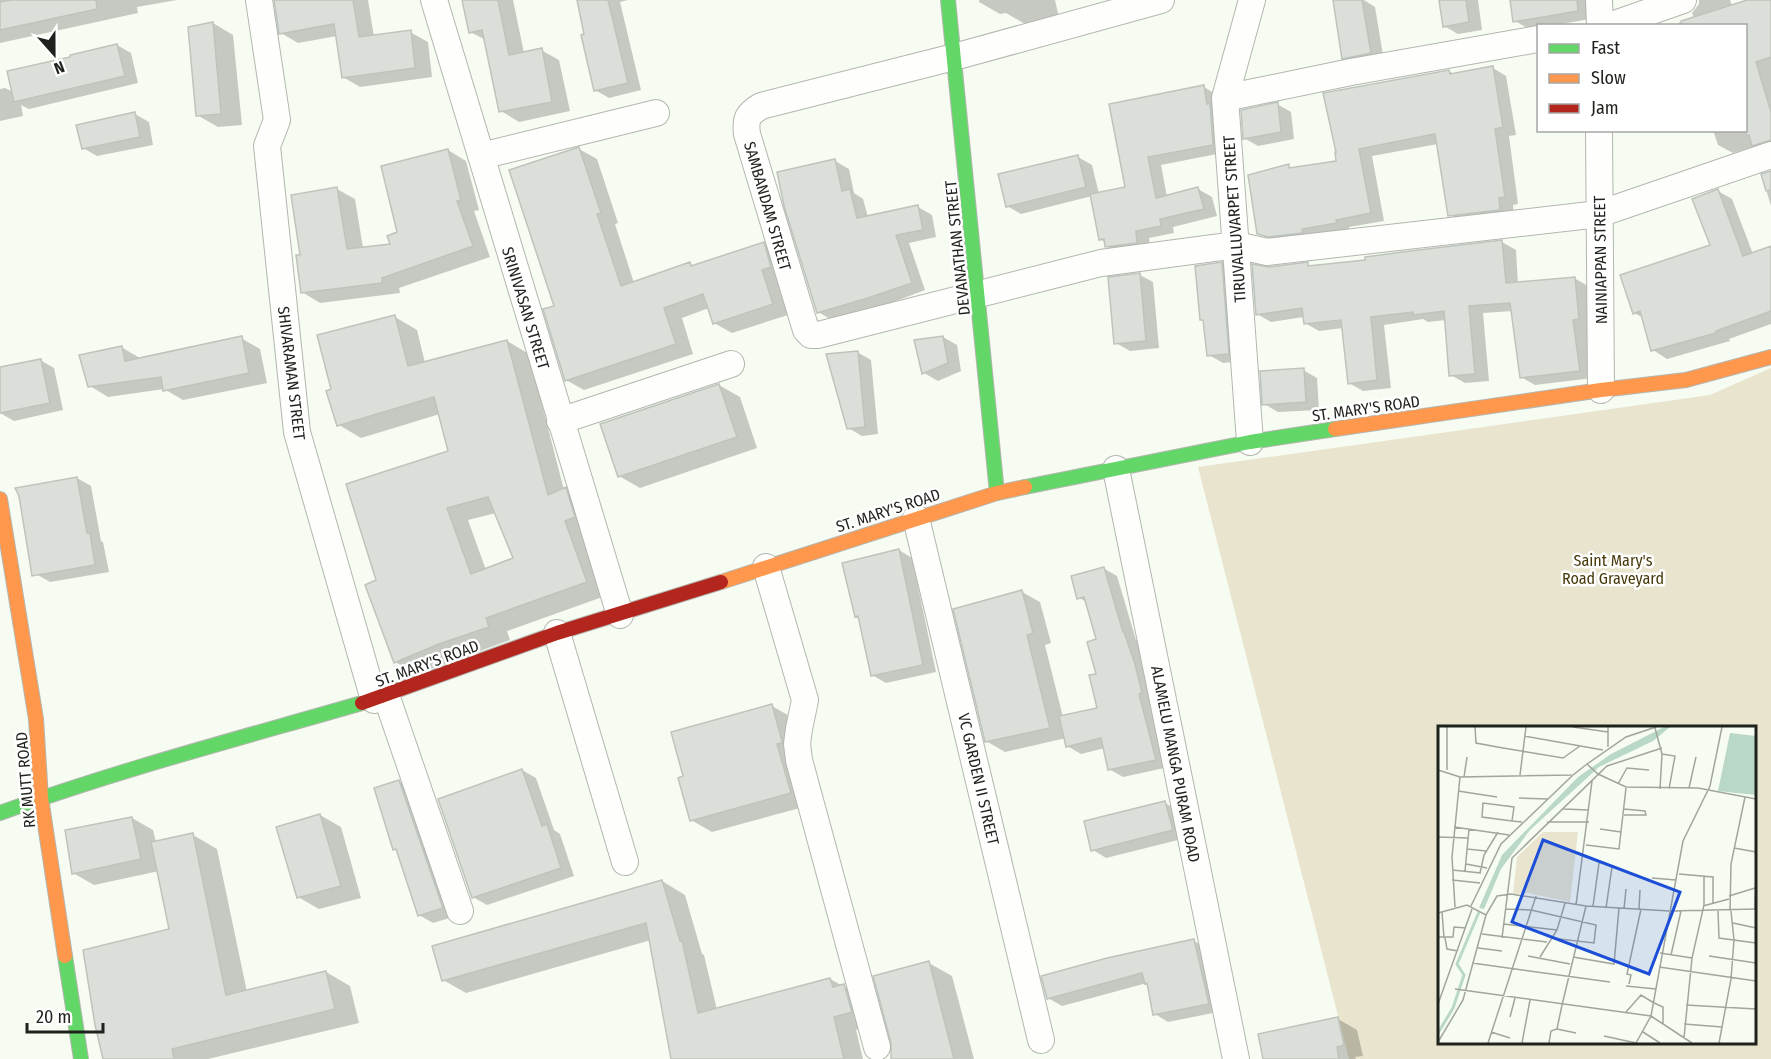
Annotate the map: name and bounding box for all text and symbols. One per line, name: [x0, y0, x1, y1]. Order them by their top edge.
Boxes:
north arrow: [24, 24, 84, 84]
legend: [1537, 24, 1747, 132]
text: Fast: [1591, 37, 1620, 59]
text: N: [51, 57, 67, 78]
text: Slow: [1591, 67, 1626, 89]
text: Jam: [1591, 97, 1619, 119]
street label: TIRUVALLUVARPET STREET: [1219, 134, 1250, 303]
street label: SAMBANDAM STREET: [740, 139, 795, 273]
street label: DEVANATHAN STREET: [941, 179, 974, 316]
street label: NAINIAPPAN STREET: [1590, 195, 1611, 324]
street label: SRINIVASAN STREET: [498, 245, 553, 372]
street label: SHIVARAMAN STREET: [274, 305, 309, 442]
street label: ST. MARY'S ROAD: [1311, 392, 1421, 425]
street label: ST. MARY'S ROAD: [834, 485, 943, 536]
park label: Saint Mary's Road Graveyard: [1562, 551, 1664, 588]
street label: ST. MARY'S ROAD: [373, 636, 481, 691]
street label: ALAMELU MANGA PURAM ROAD: [1147, 664, 1204, 864]
street label: VC GARDEN II STREET: [954, 711, 1003, 847]
inset map: [1438, 726, 1756, 1044]
street label: RK MUTT ROAD: [12, 731, 39, 829]
scale bar: [27, 996, 104, 1034]
text: 20 m: [36, 1006, 71, 1028]

